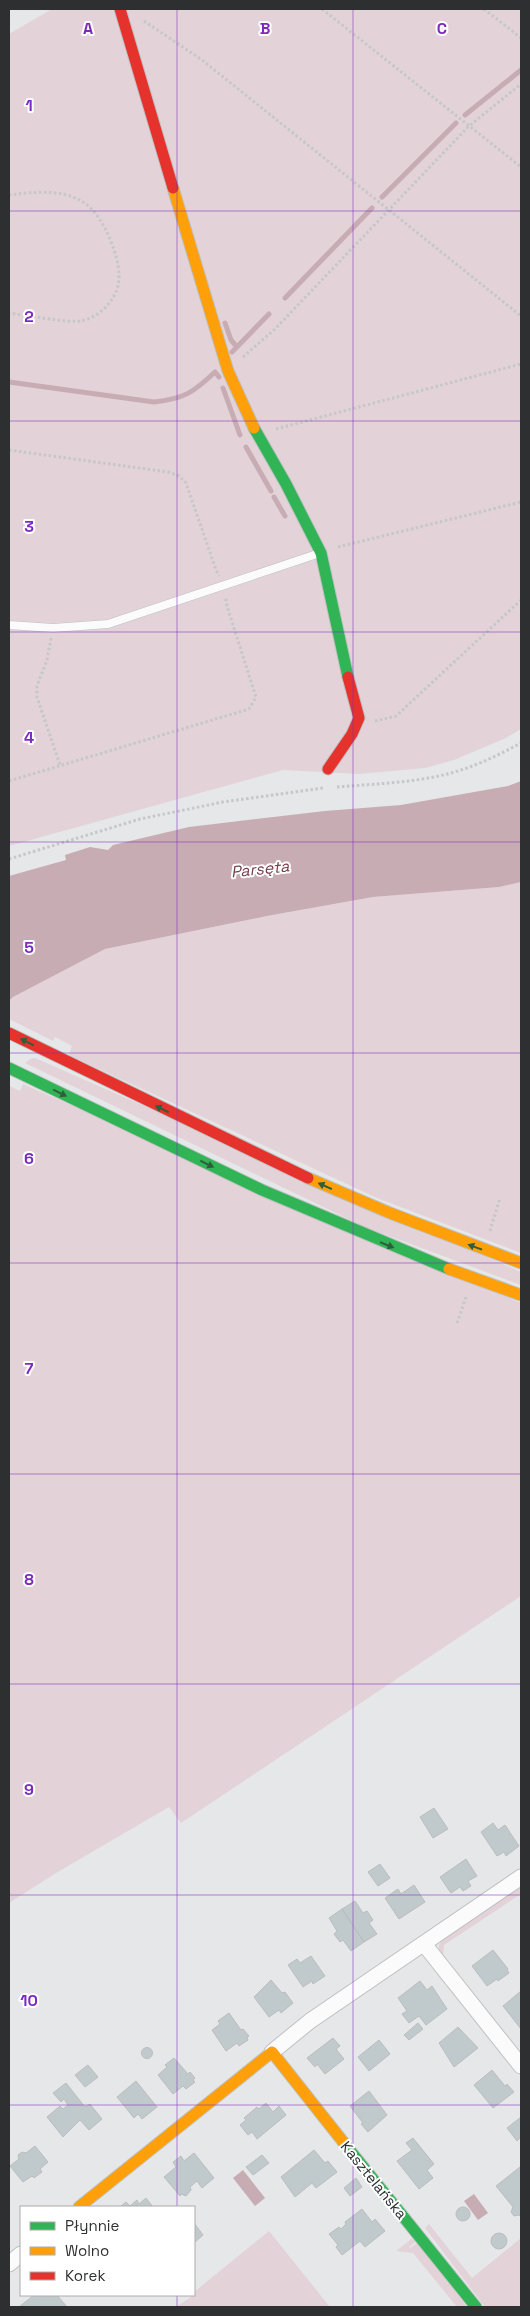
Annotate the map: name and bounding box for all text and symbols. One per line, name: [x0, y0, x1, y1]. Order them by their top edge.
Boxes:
text: A: [83, 18, 93, 39]
text: B: [260, 18, 270, 39]
text: C: [437, 18, 447, 39]
text: 1: [25, 95, 33, 116]
text: 2: [24, 306, 34, 327]
text: 3: [24, 516, 34, 537]
text: 4: [24, 727, 34, 748]
water label: Parsęta: [230, 855, 291, 883]
text: 5: [24, 937, 34, 958]
one-way arrow: [20, 1038, 34, 1046]
one-way arrow: [53, 1089, 68, 1097]
one-way arrow: [155, 1104, 169, 1112]
text: 6: [24, 1148, 34, 1169]
one-way arrow: [200, 1160, 214, 1168]
one-way arrow: [318, 1181, 332, 1189]
one-way arrow: [379, 1242, 394, 1250]
one-way arrow: [467, 1243, 482, 1251]
text: 7: [25, 1358, 34, 1379]
text: 8: [24, 1569, 34, 1590]
text: 9: [24, 1779, 34, 1800]
text: 10: [20, 1990, 38, 2011]
street label: Kasztelańska: [337, 2137, 411, 2223]
legend: [20, 2206, 195, 2296]
text: Płynnie: [65, 2216, 119, 2235]
text: Wolno: [65, 2241, 109, 2260]
text: Korek: [65, 2266, 105, 2285]

